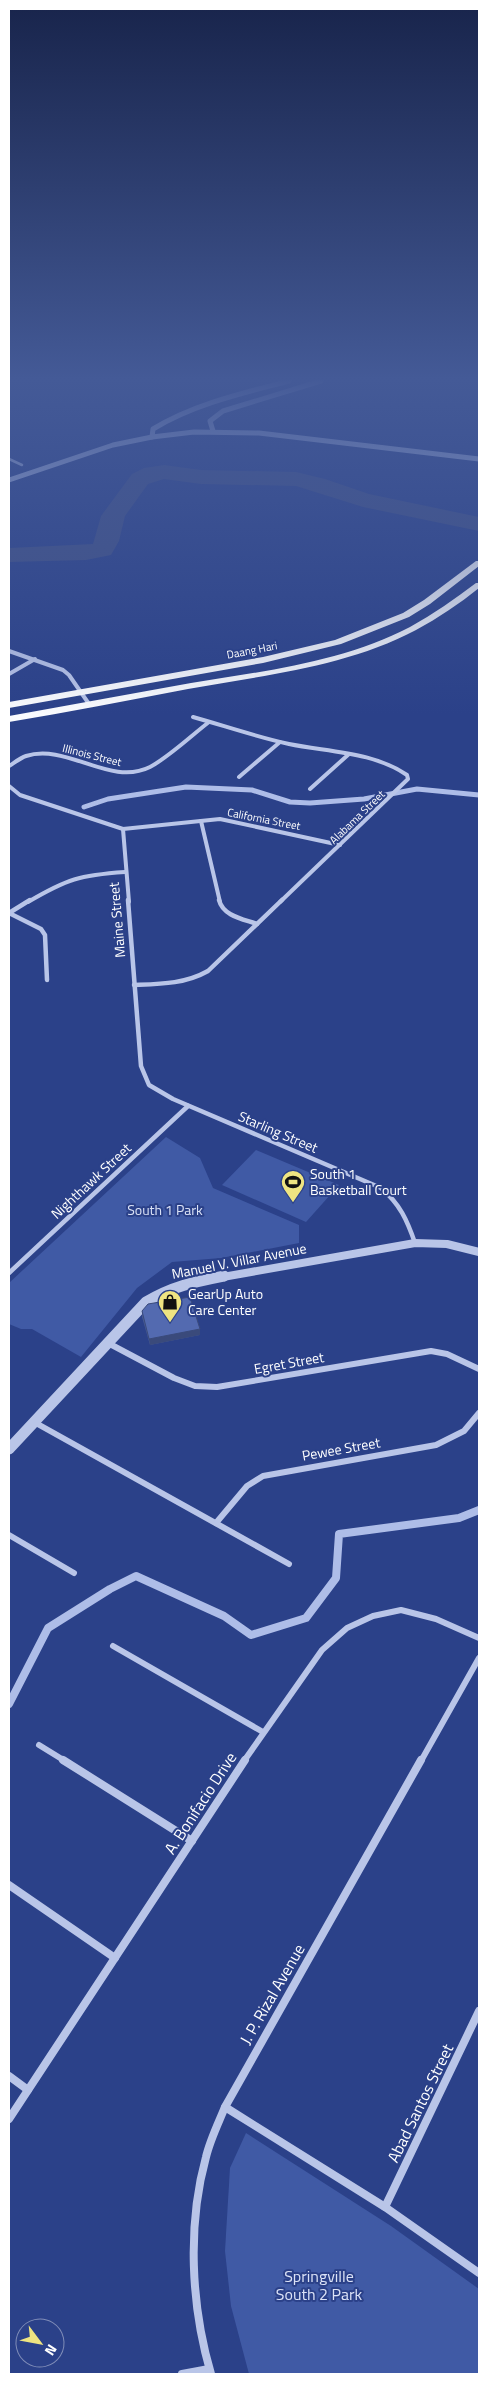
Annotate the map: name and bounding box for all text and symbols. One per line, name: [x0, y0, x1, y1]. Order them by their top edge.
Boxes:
street label: Daang Hari: [225, 637, 279, 663]
street label: Illinois Street: [61, 740, 123, 770]
street label: Alabama Street: [326, 786, 388, 848]
street label: California Street: [226, 804, 302, 834]
street label: Maine Street: [103, 881, 130, 959]
street label: Starling Street: [235, 1105, 321, 1158]
street label: Nighthawk Street: [46, 1138, 136, 1224]
place label: South 1 Basketball Court: [310, 1163, 407, 1200]
sports icon: South 1 Basketball Court: [280, 1169, 306, 1203]
park label: South 1 Park: [127, 1199, 203, 1220]
street label: Manuel V. Villar Avenue: [170, 1237, 308, 1284]
place label: GearUp Auto Care Center: [188, 1283, 263, 1320]
shop icon: GearUp Auto Care Center: [157, 1289, 183, 1323]
street label: Egret Street: [252, 1346, 326, 1379]
street label: Pewee Street: [300, 1431, 382, 1466]
street label: A. Bonifacio Drive: [158, 1747, 242, 1859]
street label: J. P. Rizal Avenue: [233, 1939, 311, 2049]
street label: Abad Santos Street: [381, 2039, 459, 2166]
park label: Springville South 2 Park: [276, 2264, 363, 2306]
north arrow: [15, 2318, 65, 2368]
text: N: [40, 2340, 63, 2360]

